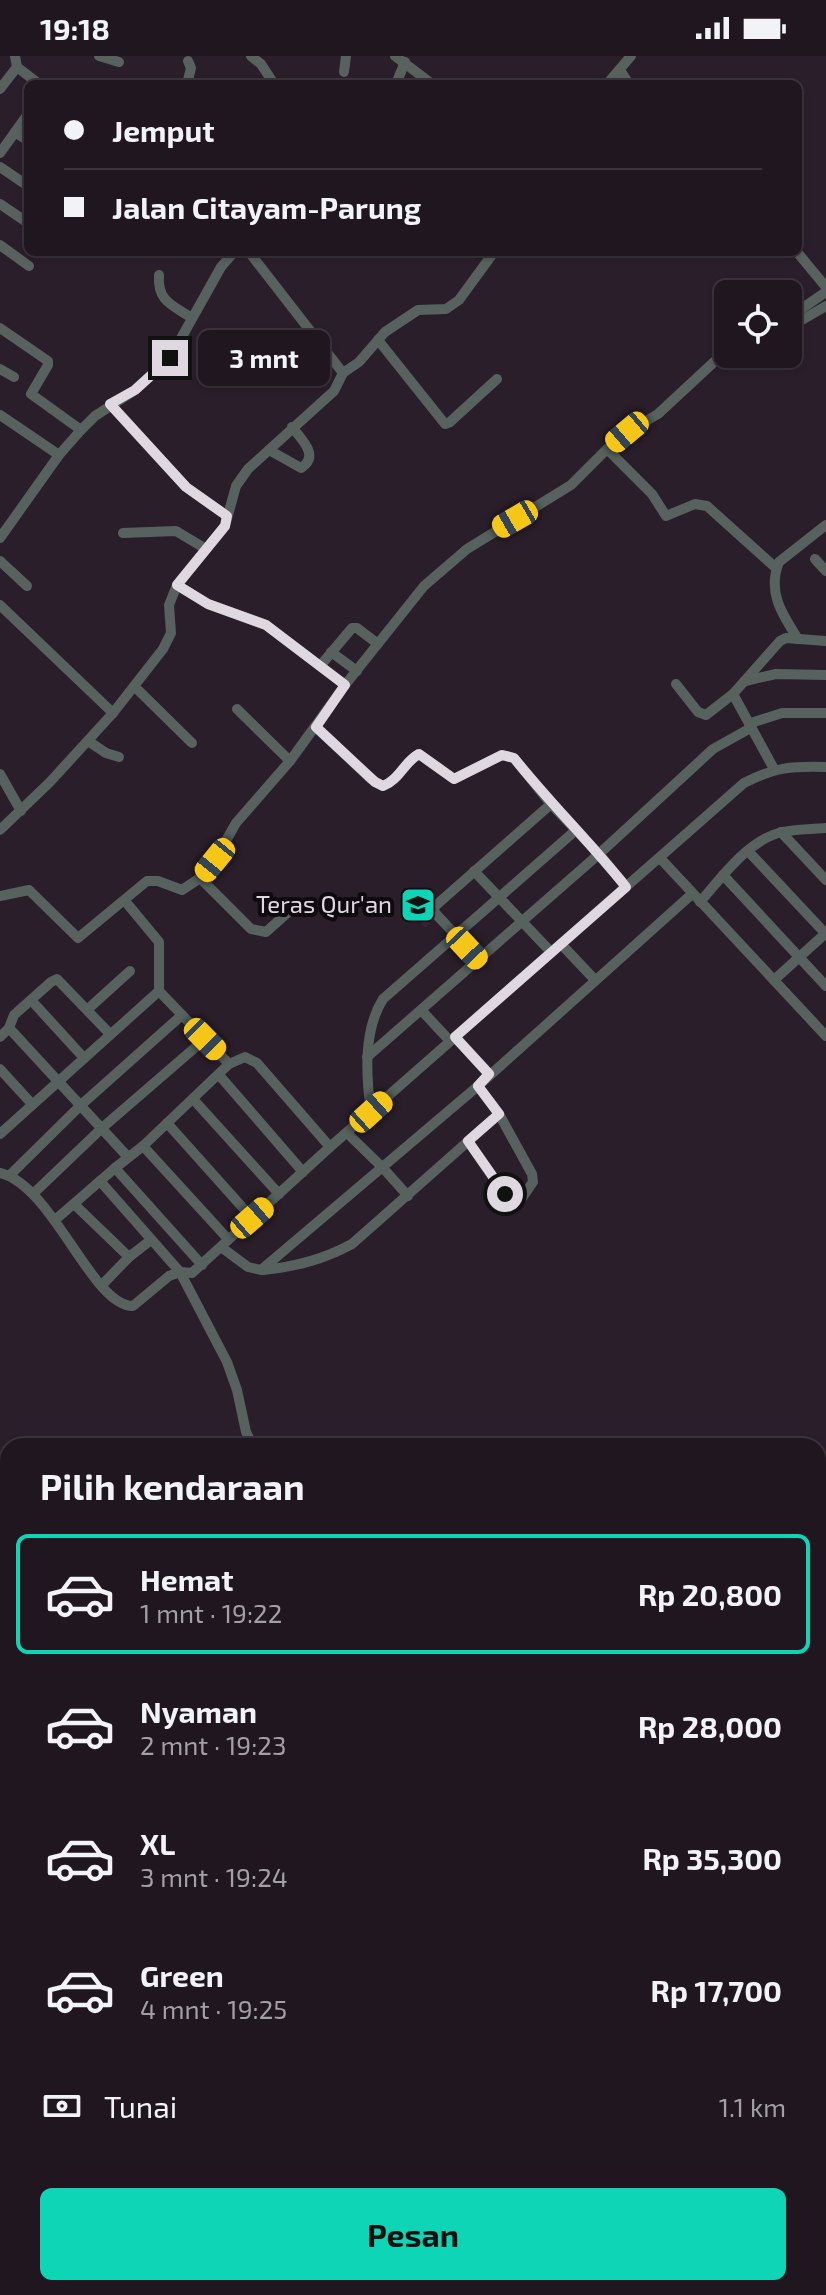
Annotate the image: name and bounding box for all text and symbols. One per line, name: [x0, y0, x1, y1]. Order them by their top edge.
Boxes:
text: 19:18: [40, 10, 110, 46]
text: Jemput: [112, 112, 215, 148]
text: Jalan Citayam-Parung: [112, 189, 421, 225]
map controls: [714, 280, 802, 368]
button: locate: [714, 280, 802, 368]
callout: 3 mnt: [198, 330, 330, 386]
route end: [152, 340, 188, 376]
text: 3 mnt: [229, 342, 299, 373]
car: [601, 407, 653, 457]
car: [488, 497, 542, 541]
car: [191, 834, 239, 886]
school or university icon: Teras Qur'an: [399, 886, 437, 924]
place label: Teras Qur'an: [256, 889, 392, 918]
car: [442, 922, 492, 974]
car: [180, 1014, 230, 1064]
car: [345, 1087, 397, 1137]
route start: [487, 1176, 523, 1212]
car: [226, 1193, 278, 1243]
text: Pilih kendaraan: [40, 1464, 305, 1507]
icon: car: [44, 1558, 116, 1630]
text: Hemat: [140, 1561, 233, 1597]
text: Rp 20,800: [638, 1576, 782, 1612]
text: 1 mnt · 19:22: [140, 1597, 282, 1628]
icon: car: [44, 1690, 116, 1762]
text: Nyaman: [140, 1693, 257, 1729]
text: Rp 28,000: [638, 1708, 782, 1744]
text: 2 mnt · 19:23: [140, 1729, 286, 1760]
icon: car: [44, 1822, 116, 1894]
text: XL: [140, 1825, 175, 1861]
text: Rp 35,300: [642, 1840, 782, 1876]
text: 3 mnt · 19:24: [140, 1861, 288, 1892]
icon: car: [44, 1954, 116, 2026]
text: Green: [140, 1957, 224, 1993]
text: Rp 17,700: [651, 1972, 782, 2008]
text: 4 mnt · 19:25: [140, 1993, 287, 2024]
icon: cash: [40, 2084, 84, 2128]
text: Tunai: [104, 2088, 177, 2124]
text: 1.1 km: [719, 2091, 786, 2122]
button: Pesan: [40, 2188, 786, 2280]

